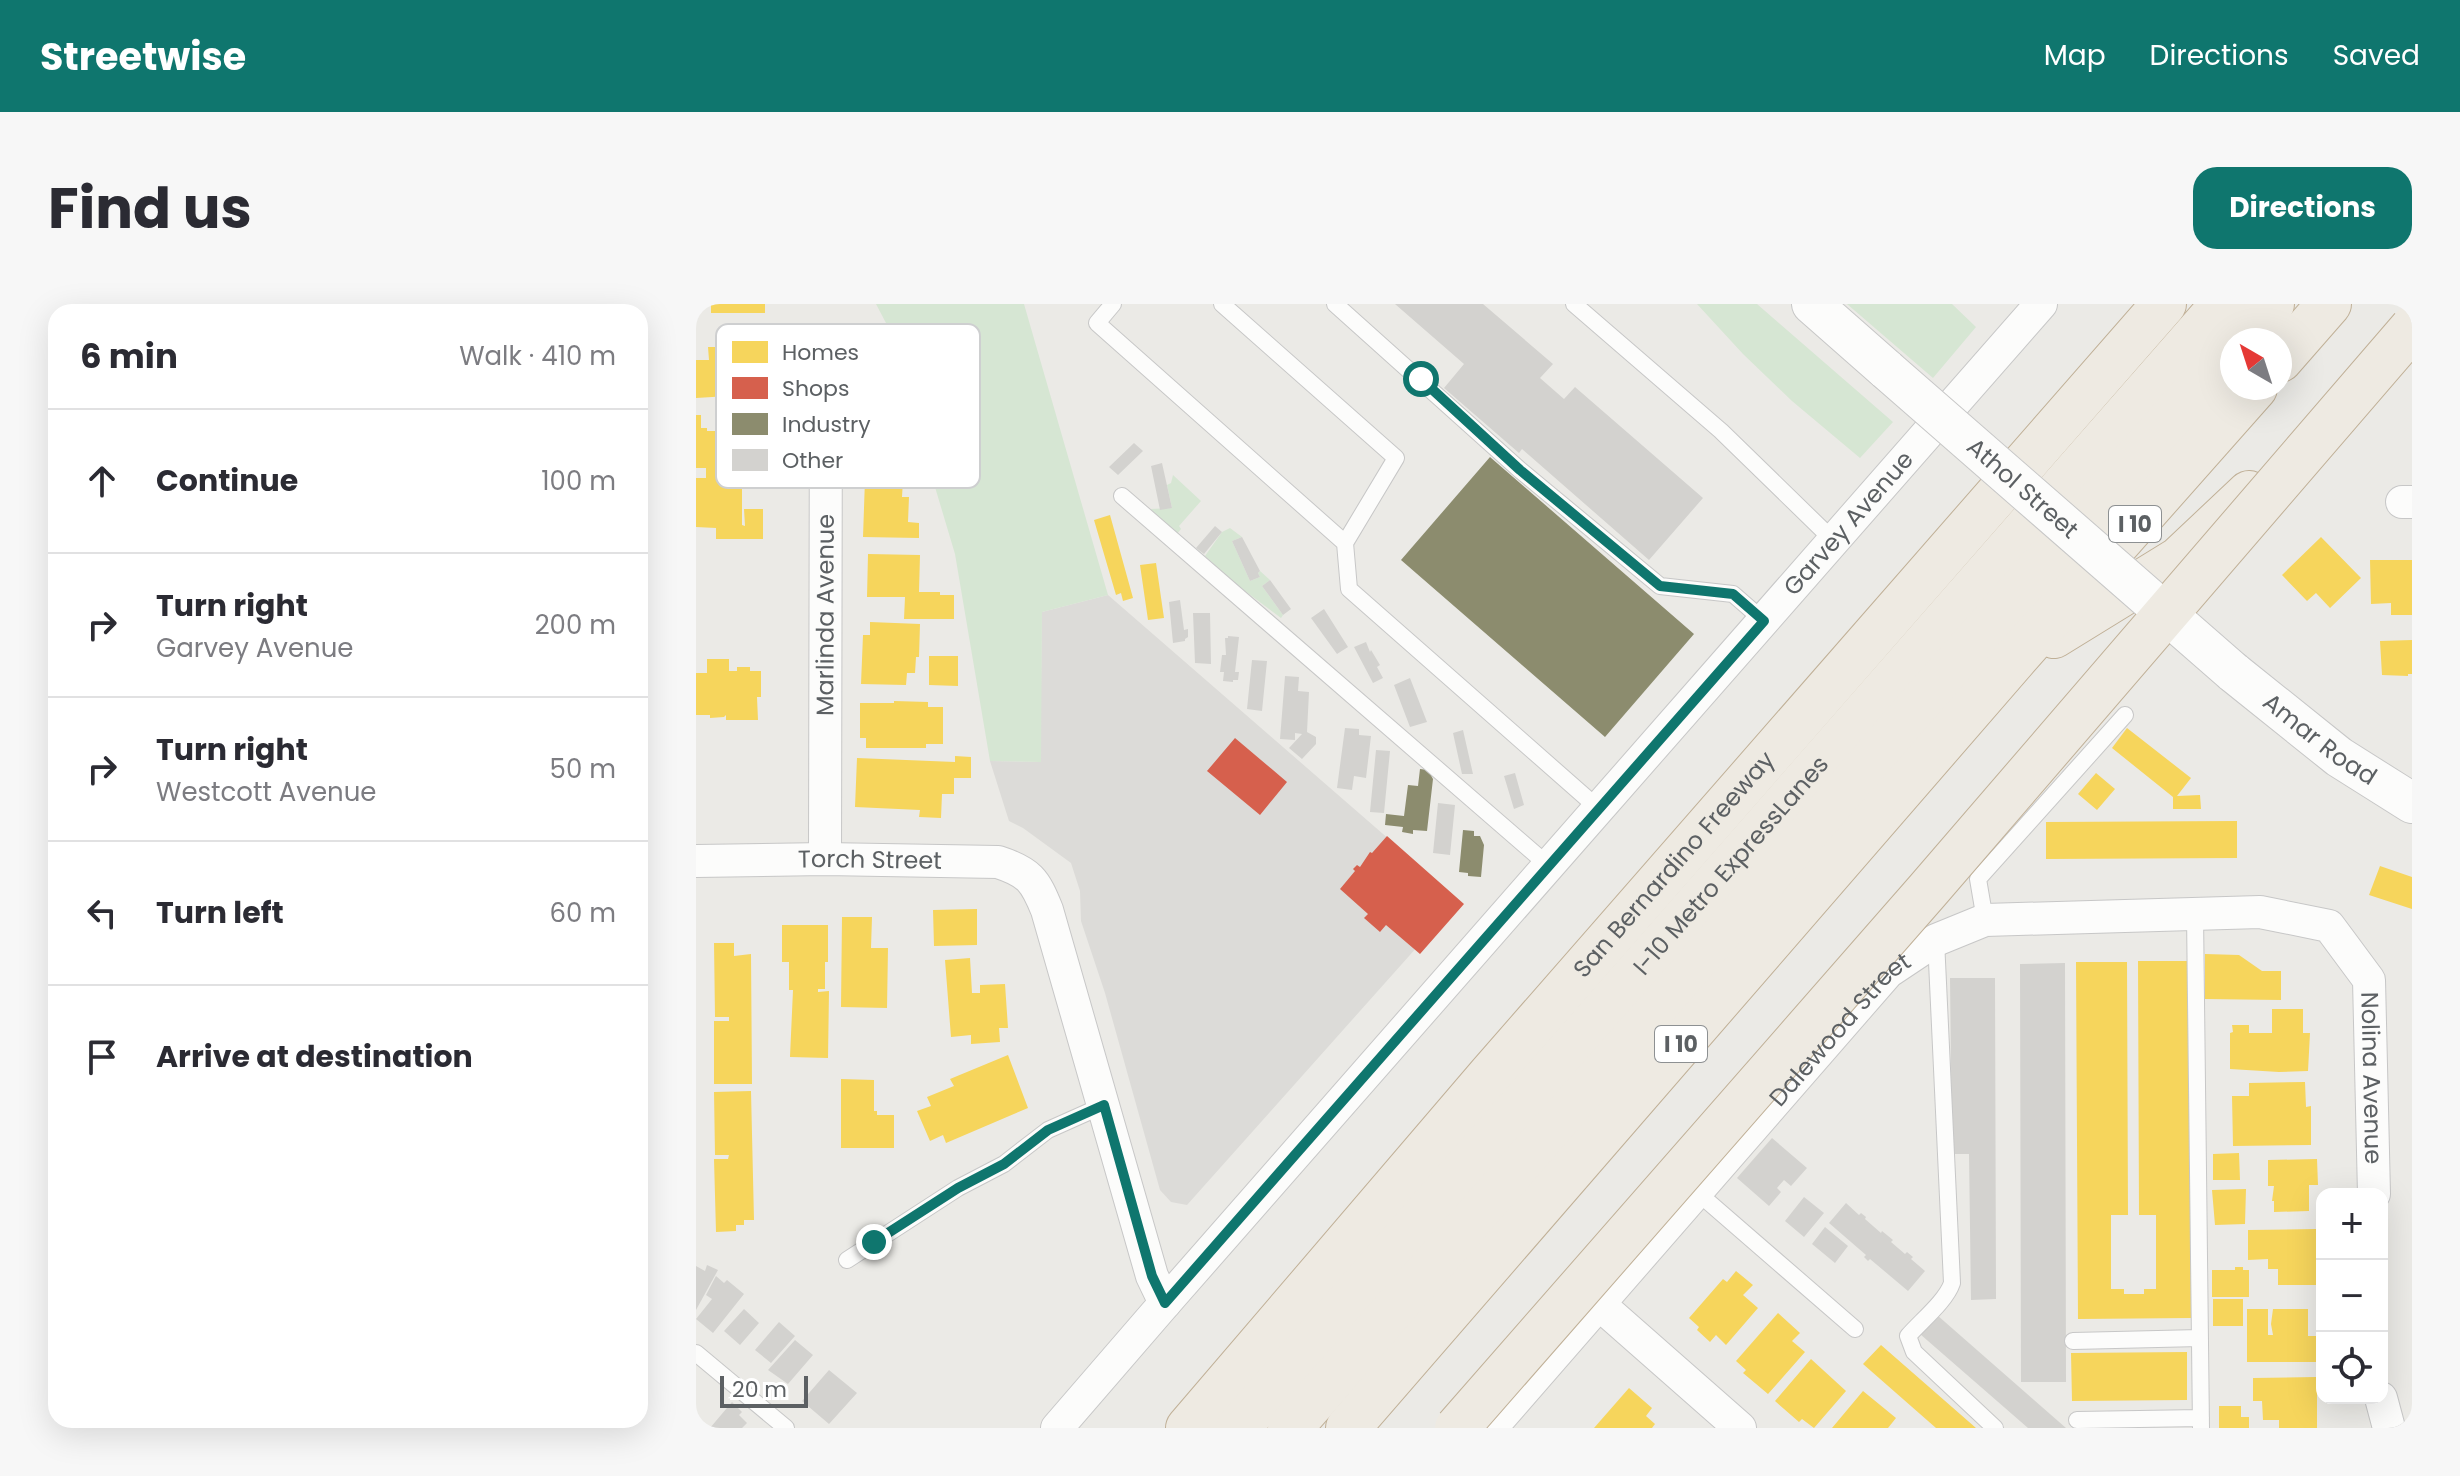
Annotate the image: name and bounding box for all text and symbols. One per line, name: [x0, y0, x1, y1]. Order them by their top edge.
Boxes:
text: Streetwise: [40, 30, 246, 83]
text: Map: [2044, 36, 2106, 75]
text: Directions: [2150, 36, 2289, 75]
text: Saved: [2333, 36, 2420, 75]
button: Directions: [2193, 167, 2412, 249]
text: Find us: [48, 169, 252, 248]
legend: [716, 324, 980, 488]
north arrow: [2220, 328, 2292, 400]
text: 6 min: [80, 332, 178, 380]
text: Homes: [782, 337, 859, 368]
text: Walk · 410 m: [459, 338, 616, 374]
route start: [1403, 361, 1439, 397]
text: Shops: [782, 373, 849, 404]
text: Industry: [782, 409, 871, 440]
street label: Athol Street: [1960, 430, 2086, 546]
street label: Garvey Avenue: [1776, 444, 1921, 603]
text: Other: [782, 445, 843, 476]
icon: ahead: [80, 459, 124, 503]
text: Continue: [156, 459, 298, 502]
text: 100 m: [541, 463, 616, 499]
road number: I 10: [2109, 506, 2161, 542]
street label: Marlinda Avenue: [808, 514, 842, 716]
text: Turn right: [156, 584, 308, 627]
icon: right: [80, 603, 124, 647]
text: 200 m: [535, 607, 616, 643]
text: Garvey Avenue: [156, 630, 353, 666]
street label: Amar Road: [2256, 685, 2383, 793]
text: Turn right: [156, 728, 308, 771]
street label: San Bernardino Freeway: [1565, 744, 1782, 985]
icon: right: [80, 747, 124, 791]
street label: I-10 Metro ExpressLanes: [1625, 748, 1836, 982]
text: 50 m: [550, 751, 616, 787]
text: Westcott Avenue: [156, 774, 376, 810]
street label: Torch Street: [798, 842, 942, 877]
icon: left: [80, 891, 124, 935]
text: Turn left: [156, 891, 284, 934]
text: 60 m: [549, 895, 616, 931]
street label: Dalewood Street: [1761, 944, 1917, 1113]
street label: Nolina Avenue: [2353, 992, 2390, 1165]
road number: I 10: [1655, 1026, 1707, 1062]
icon: arrive: [80, 1035, 124, 1079]
text: Arrive at destination: [156, 1035, 473, 1078]
map controls: [2316, 1188, 2388, 1404]
button: +: [2316, 1188, 2388, 1260]
route end: [856, 1224, 892, 1260]
button: −: [2316, 1260, 2388, 1332]
button: locate: [2316, 1332, 2388, 1404]
scale bar: [720, 1372, 808, 1408]
text: 20 m: [732, 1374, 787, 1405]

